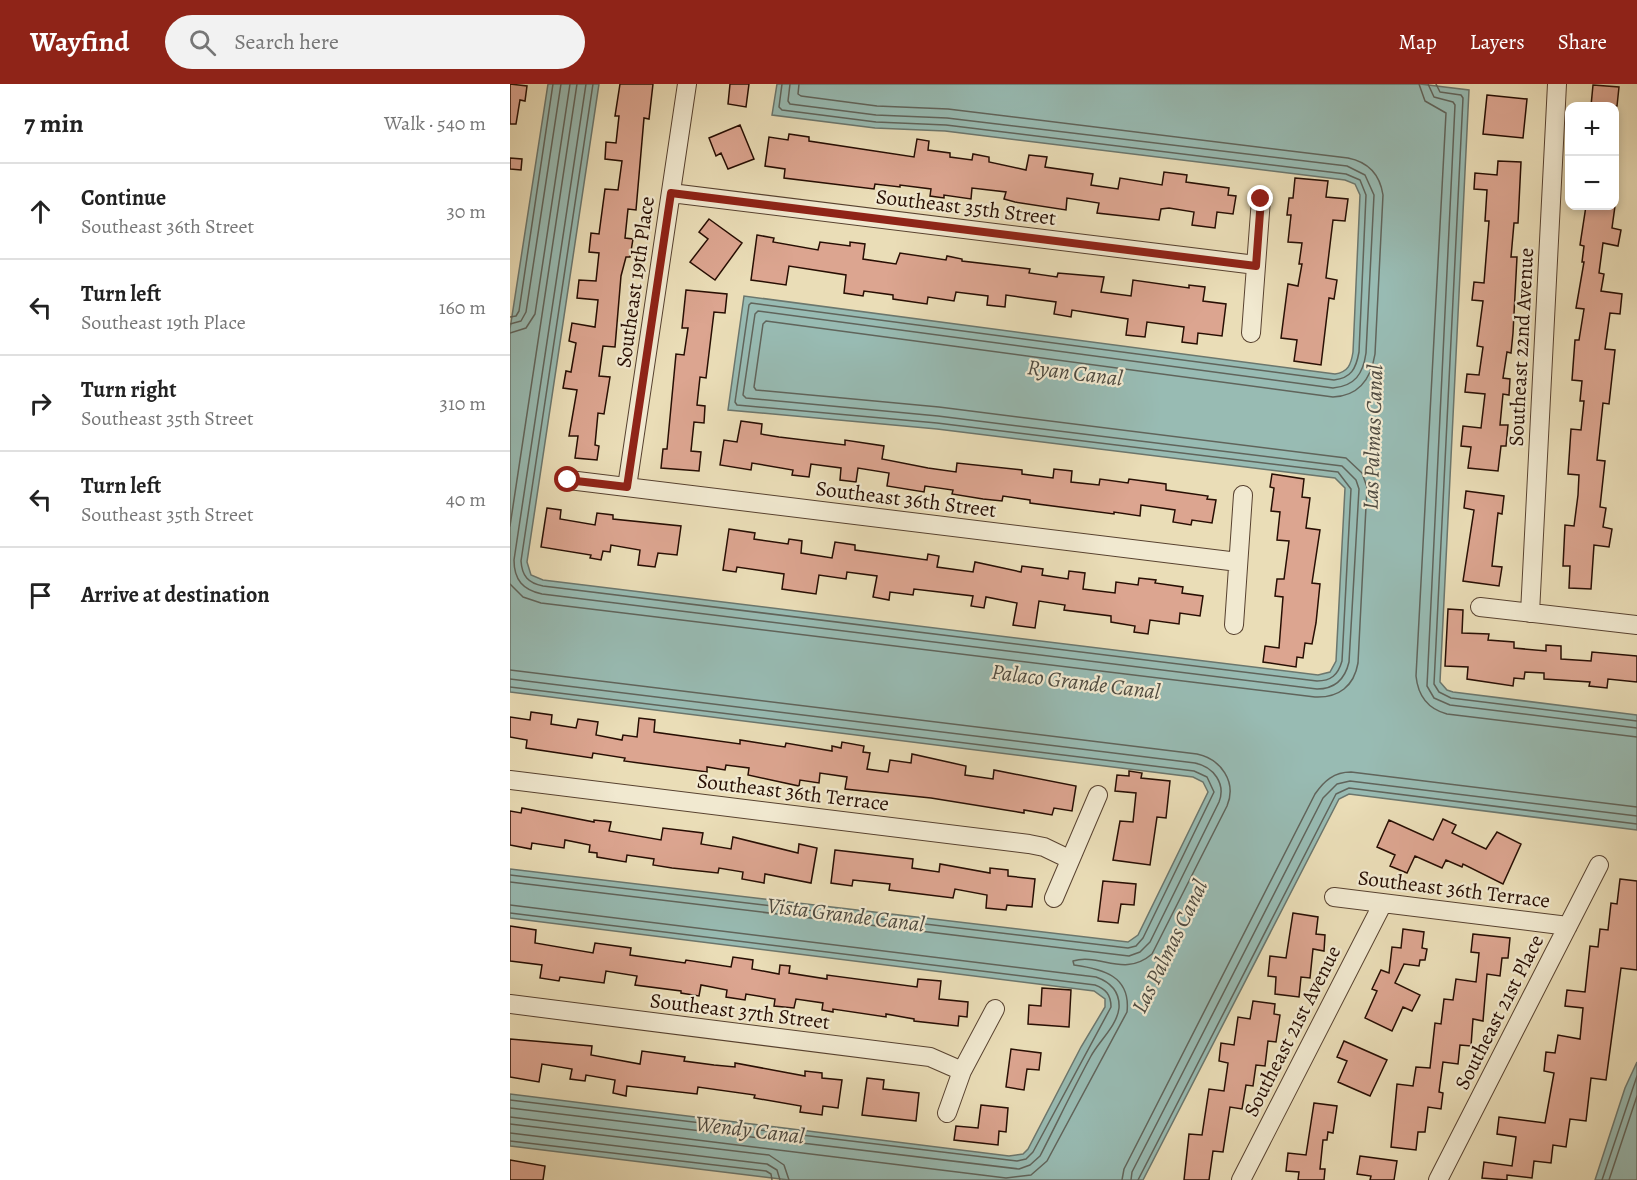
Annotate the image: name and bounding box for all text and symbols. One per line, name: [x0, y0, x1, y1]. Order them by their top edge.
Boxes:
search box: [165, 15, 585, 69]
text: Wayfind: [30, 23, 129, 61]
icon: search: [186, 26, 219, 59]
text: Search here: [234, 27, 339, 57]
text: Map: [1398, 28, 1437, 56]
text: Layers: [1470, 28, 1525, 56]
text: Share: [1558, 28, 1607, 56]
map controls: [1565, 102, 1619, 210]
button: +: [1565, 102, 1619, 156]
text: 7 min: [24, 106, 84, 141]
text: Walk · 540 m: [384, 110, 486, 137]
button: −: [1565, 156, 1619, 210]
street label: Southeast 35th Street: [874, 182, 1058, 232]
text: Continue: [81, 183, 166, 213]
route end: [1247, 185, 1273, 211]
street label: Southeast 19th Place: [609, 194, 661, 370]
icon: ahead: [24, 195, 57, 228]
text: 30 m: [446, 198, 486, 225]
text: Southeast 36th Street: [81, 213, 254, 240]
street label: Southeast 22nd Avenue: [1502, 247, 1540, 447]
text: Turn left: [81, 279, 161, 309]
icon: left: [24, 291, 57, 324]
text: 160 m: [439, 294, 486, 321]
text: Southeast 19th Place: [81, 309, 246, 336]
water label: Ryan Canal: [1025, 352, 1125, 394]
water label: Las Palmas Canal: [1355, 363, 1391, 510]
text: Turn right: [81, 375, 177, 405]
icon: right: [24, 387, 57, 420]
text: 310 m: [440, 390, 486, 417]
text: Southeast 35th Street: [81, 405, 253, 432]
route start: [554, 466, 580, 492]
text: Turn left: [81, 471, 161, 501]
street label: Southeast 36th Street: [814, 474, 998, 524]
icon: left: [24, 483, 57, 516]
text: 40 m: [446, 486, 486, 513]
text: Southeast 35th Street: [81, 501, 253, 528]
icon: arrive: [24, 579, 57, 612]
text: Arrive at destination: [81, 580, 270, 610]
water label: Palaco Grande Canal: [990, 657, 1162, 707]
street label: Southeast 36th Terrace: [695, 766, 891, 818]
street label: Southeast 36th Terrace: [1356, 863, 1552, 915]
water label: Las Palmas Canal: [1125, 874, 1215, 1018]
water label: Vista Grande Canal: [765, 890, 927, 940]
street label: Southeast 21st Place: [1448, 930, 1550, 1094]
street label: Southeast 21st Avenue: [1237, 941, 1347, 1121]
street label: Southeast 37th Street: [649, 986, 832, 1036]
water label: Wendy Canal: [694, 1108, 807, 1152]

